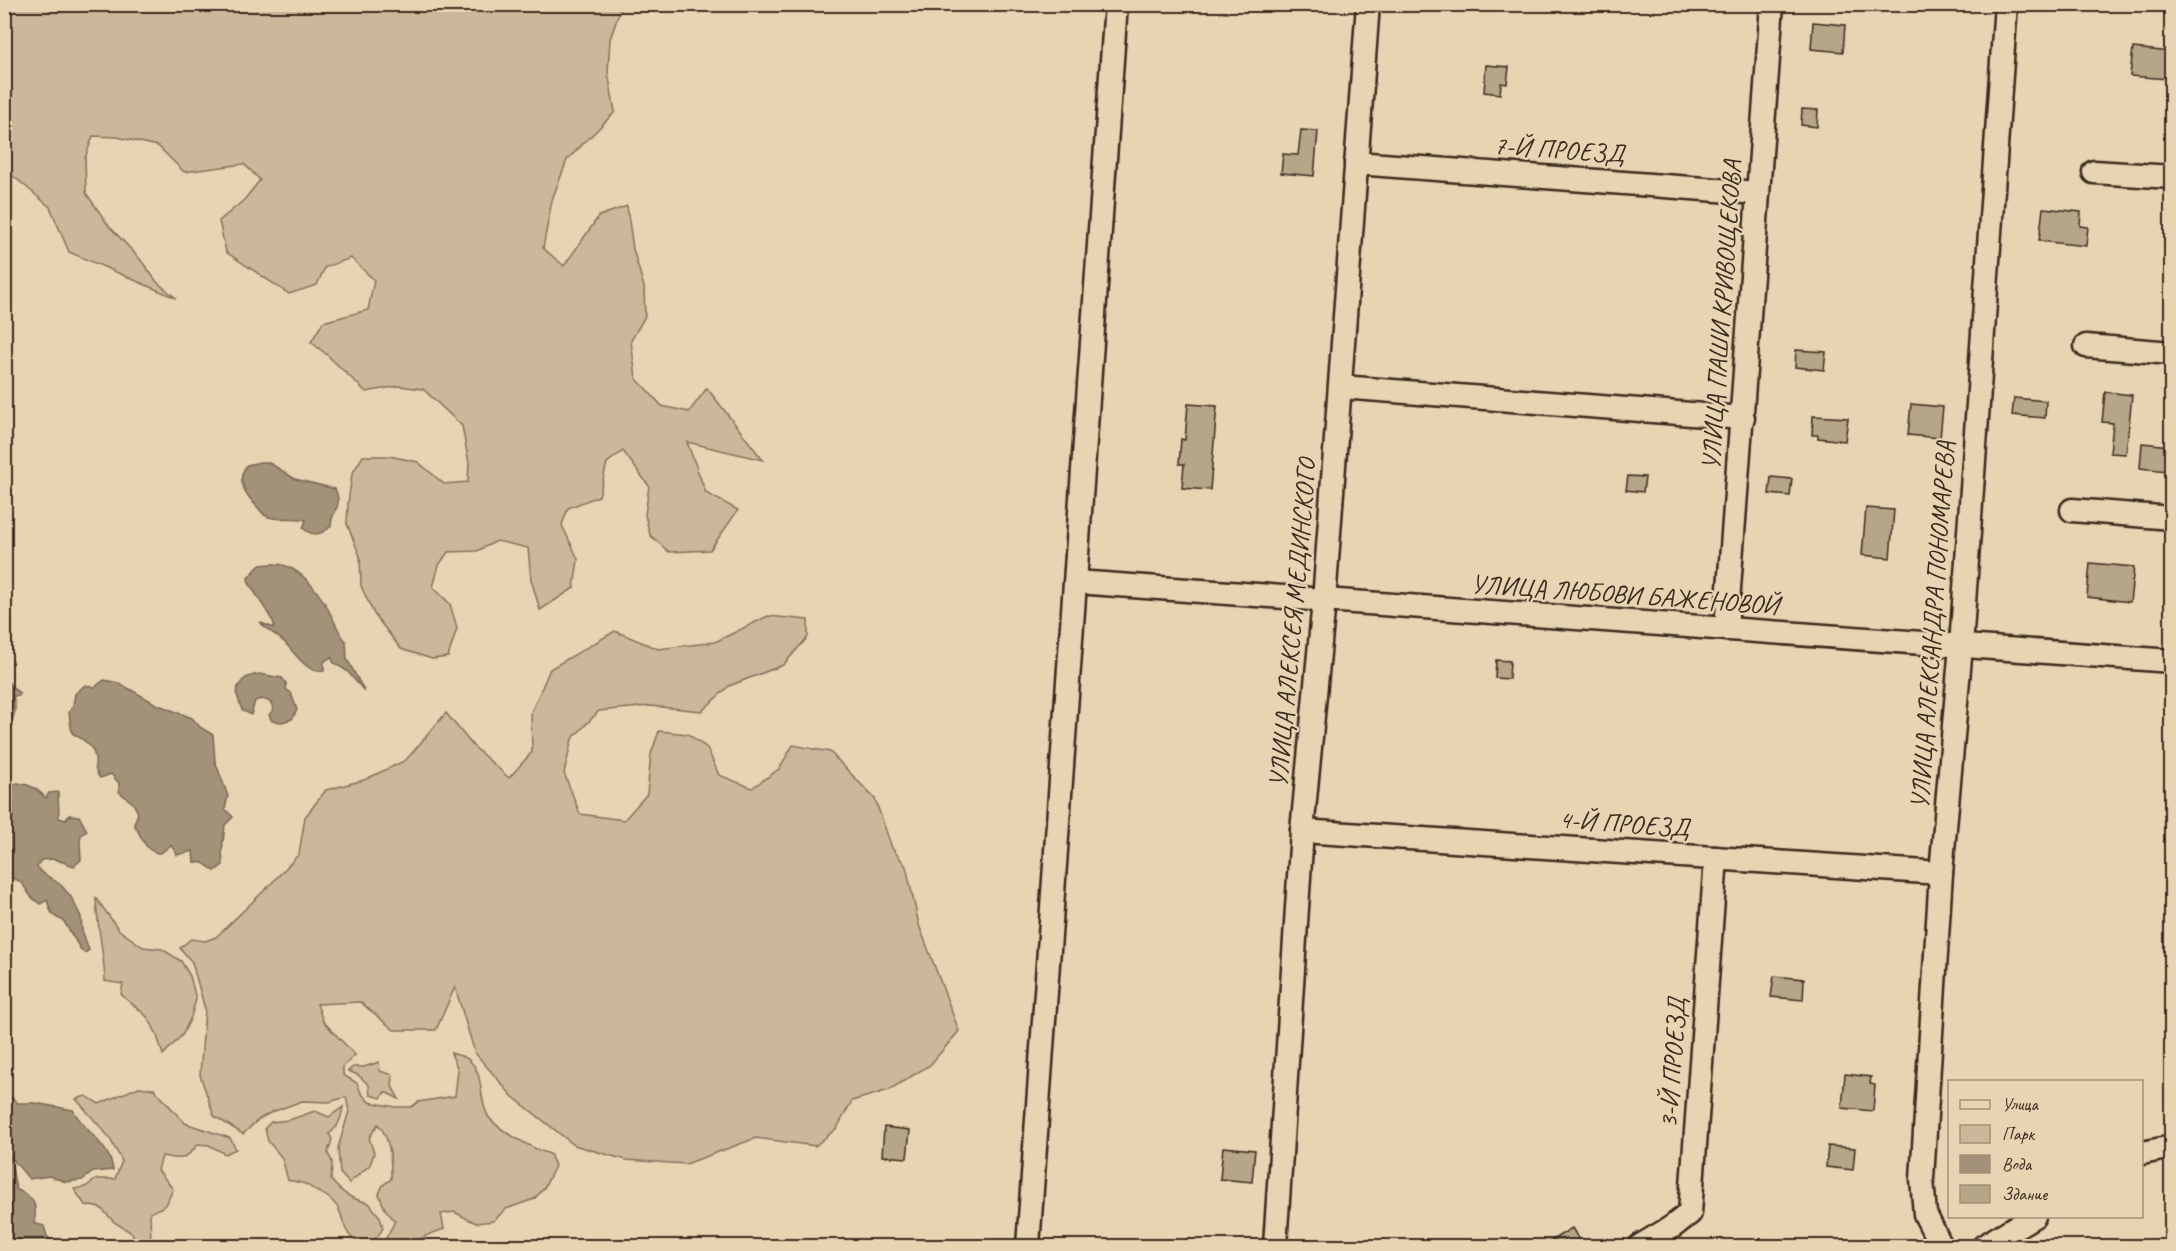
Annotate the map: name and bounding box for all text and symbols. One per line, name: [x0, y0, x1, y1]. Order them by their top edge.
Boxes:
street label: 7-Й ПРОЕЗД: [1493, 128, 1627, 171]
street label: УЛИЦА ПАШИ КРИВОЩЕКОВА: [1694, 157, 1749, 471]
street label: УЛИЦА АЛЕКСАНДРА ПОНОМАРЕВА: [1903, 439, 1962, 810]
street label: УЛИЦА АЛЕКСЕЯ МЕДИНСКОГО: [1262, 454, 1324, 789]
street label: УЛИЦА ЛЮБОВИ БАЖЕНОВОЙ: [1470, 567, 1784, 622]
street label: 4-Й ПРОЕЗД: [1558, 802, 1692, 845]
street label: 3-Й ПРОЕЗД: [1651, 995, 1694, 1129]
legend: [1948, 1080, 2143, 1218]
text: Улица: [2002, 1093, 2039, 1115]
text: Парк: [2002, 1123, 2036, 1145]
text: Вода: [2002, 1153, 2033, 1175]
text: Здание: [2002, 1183, 2048, 1205]

